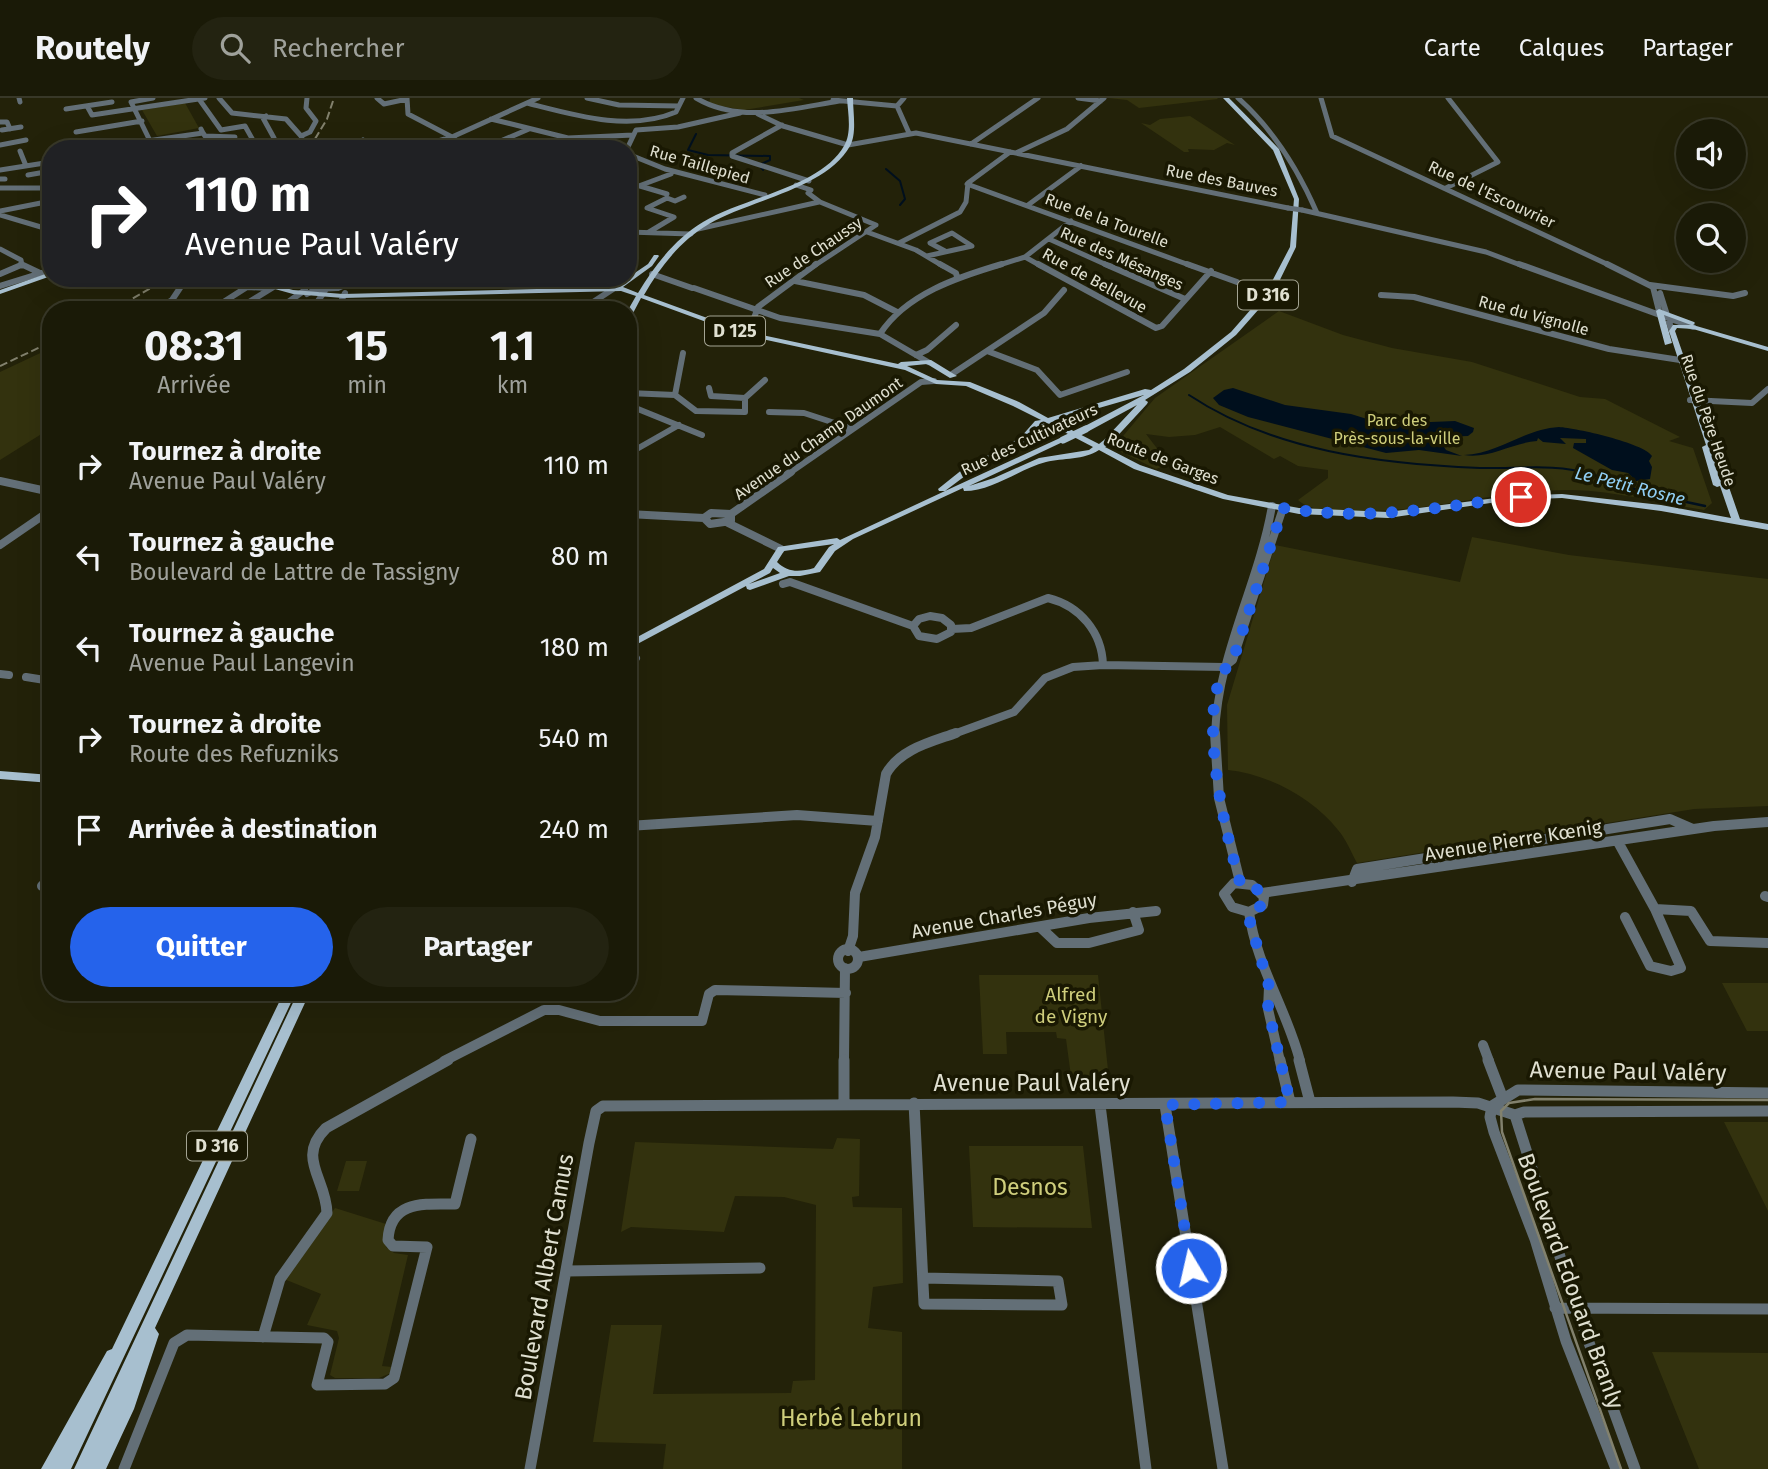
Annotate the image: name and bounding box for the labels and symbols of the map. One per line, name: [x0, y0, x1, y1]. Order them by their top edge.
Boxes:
street label: Rue Taillepied: [648, 141, 752, 188]
street label: Rue de l'Escouvrier: [1425, 157, 1559, 233]
street label: Rue des Bauves: [1164, 160, 1280, 201]
street label: Rue de la Tourelle: [1042, 189, 1171, 252]
street label: Rue de Chaussy: [761, 213, 866, 292]
street label: Rue des Mésanges: [1057, 223, 1186, 294]
street label: Rue de Bellevue: [1039, 244, 1150, 317]
road number: D 316: [1238, 280, 1298, 310]
street label: Rue du Vignolle: [1477, 292, 1591, 339]
road number: D 125: [705, 316, 765, 345]
street label: Rue du Père Heude: [1677, 352, 1740, 489]
street label: Avenue du Champ Daumont: [730, 373, 906, 504]
street label: Rue des Cultivateurs: [958, 400, 1100, 479]
park label: Parc des Près-sous-la-ville: [1334, 411, 1460, 448]
street label: Route de Garges: [1104, 428, 1221, 489]
water label: Le Petit Rosne: [1573, 462, 1687, 510]
pin: [1491, 467, 1551, 527]
street label: Avenue Pierre Kœnig: [1423, 815, 1603, 866]
street label: Avenue Charles Péguy: [910, 888, 1099, 943]
park label: Alfred de Vigny: [1035, 983, 1108, 1028]
street label: Avenue Paul Valéry: [1529, 1055, 1727, 1087]
street label: Avenue Paul Valéry: [934, 1069, 1131, 1097]
road number: D 316: [187, 1132, 247, 1161]
street label: Boulevard Edouard Branly: [1512, 1149, 1631, 1413]
street label: Boulevard Albert Camus: [509, 1152, 579, 1402]
park label: Desnos: [992, 1173, 1068, 1201]
position arrow: [1154, 1231, 1228, 1305]
park label: Herbé Lebrun: [780, 1404, 922, 1432]

